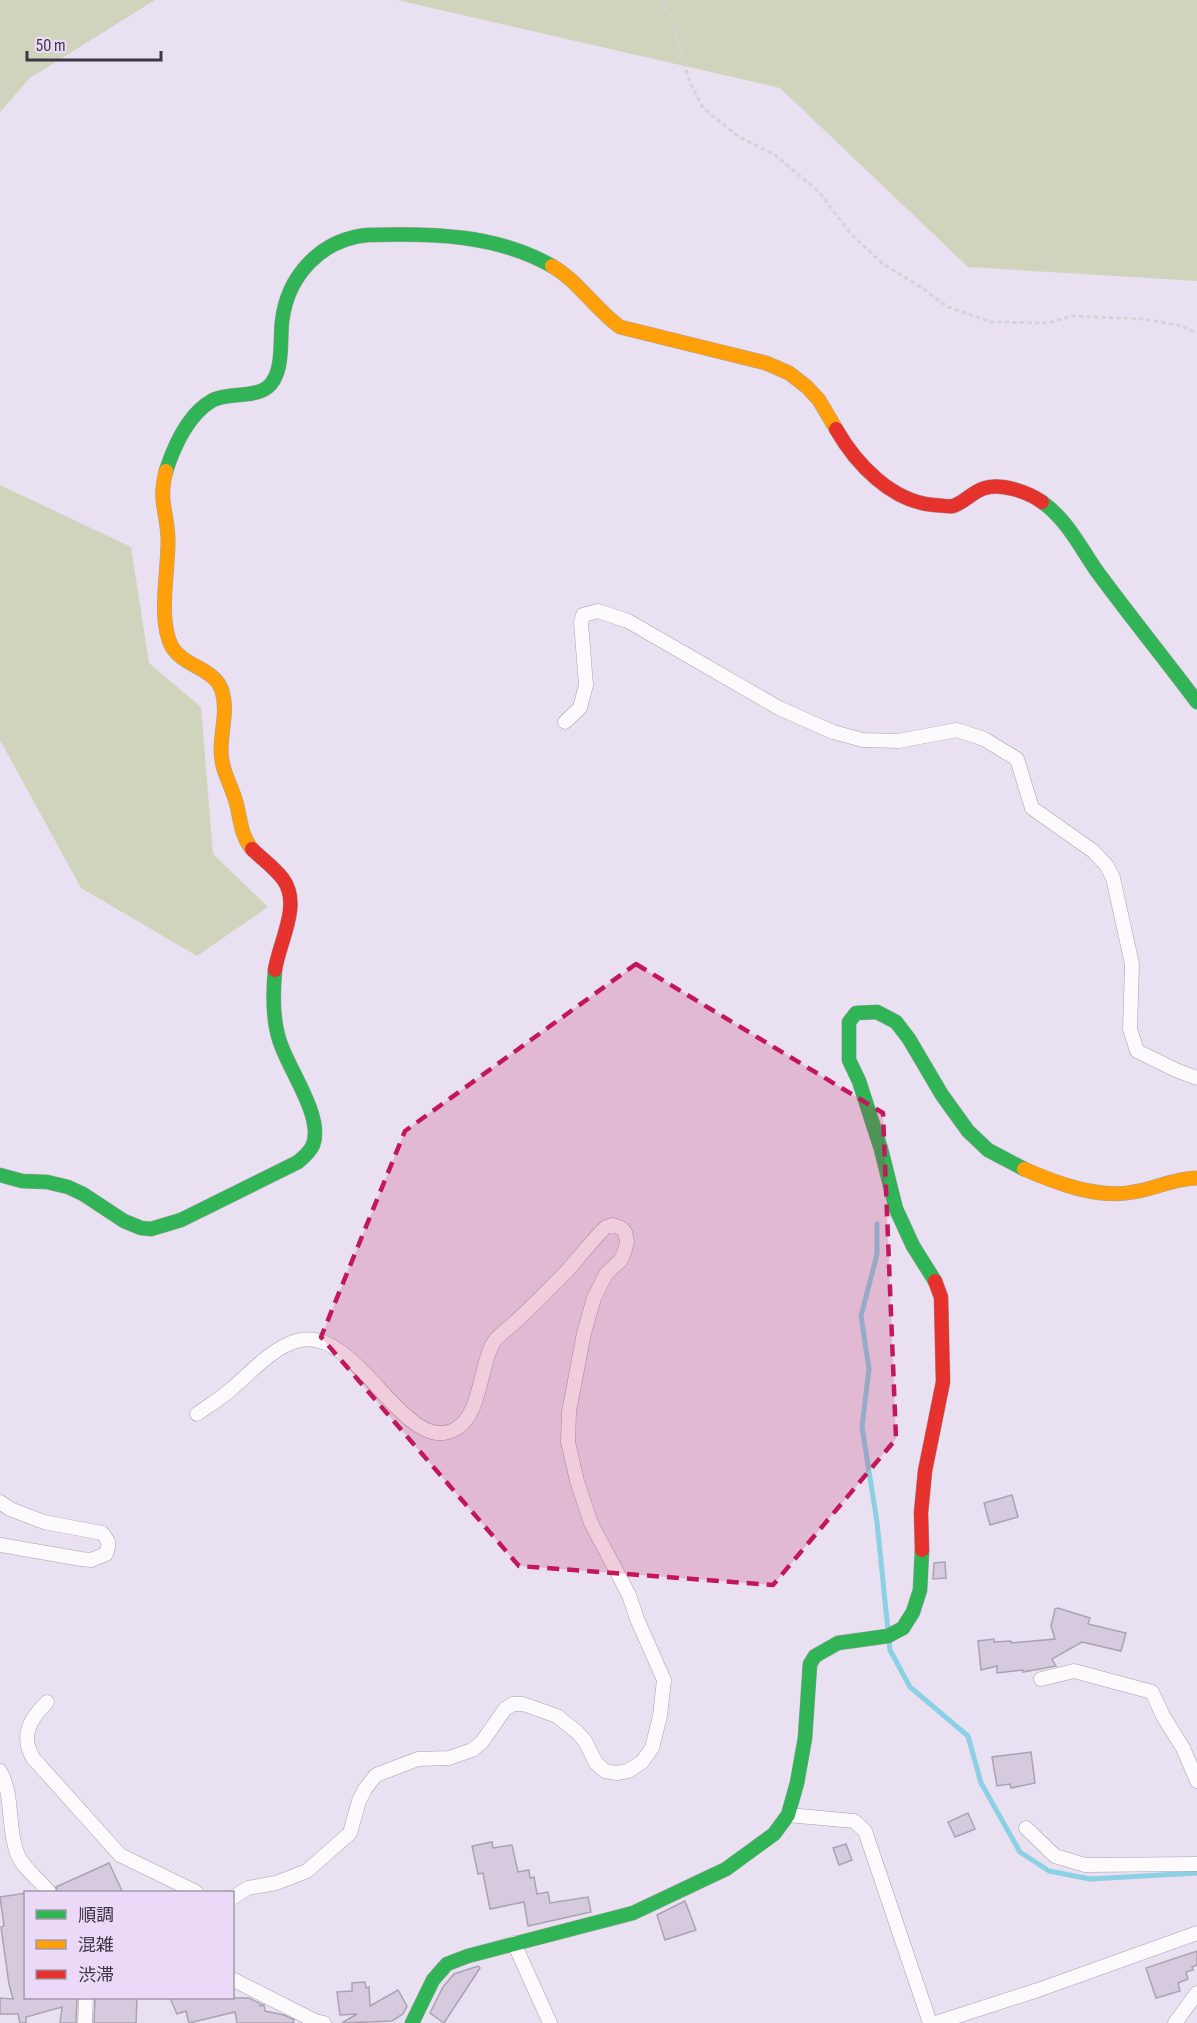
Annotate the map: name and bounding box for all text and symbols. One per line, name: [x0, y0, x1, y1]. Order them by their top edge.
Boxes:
scale bar: [27, 24, 160, 62]
text: 50 m: [36, 35, 66, 56]
legend: [24, 1891, 234, 1999]
text: 順調: [78, 1905, 114, 1926]
text: 混雑: [78, 1935, 114, 1956]
text: 渋滞: [78, 1965, 114, 1986]

